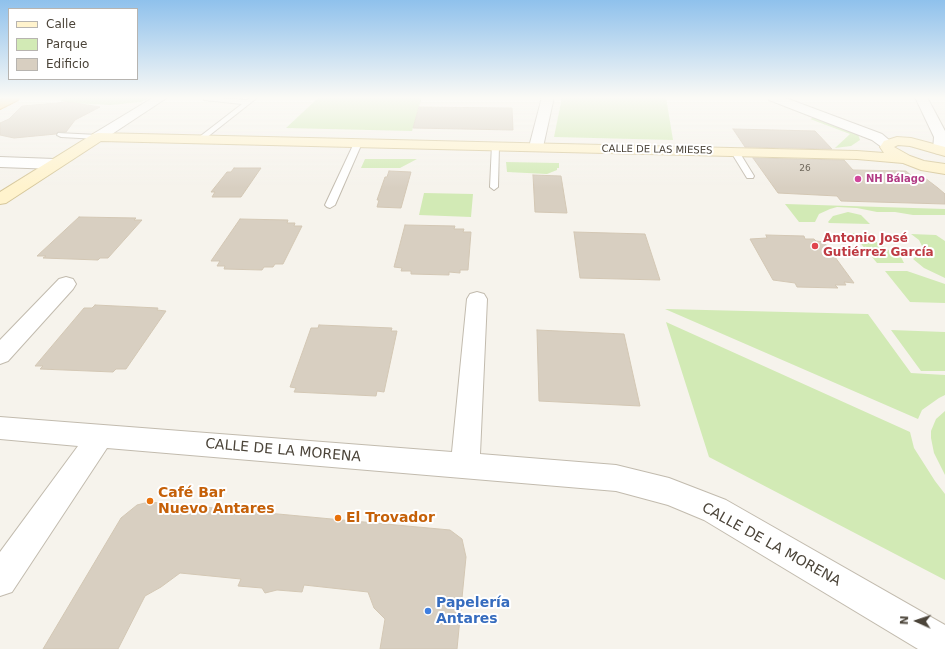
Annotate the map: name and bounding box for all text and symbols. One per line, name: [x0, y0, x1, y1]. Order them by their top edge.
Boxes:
legend: [8, 8, 138, 80]
text: Calle: [46, 17, 76, 31]
text: Parque: [46, 37, 87, 51]
text: Edificio: [46, 57, 89, 71]
street label: CALLE DE LAS MIESES: [602, 143, 712, 157]
house number: 26: [799, 164, 811, 174]
place label: NH Bálago: [866, 173, 925, 185]
marker: NH Bálago: [853, 174, 863, 184]
place label: Antonio José Gutiérrez García: [823, 232, 934, 260]
marker: Antonio José Gutiérrez García: [810, 241, 820, 251]
street label: CALLE DE LA MORENA: [204, 436, 362, 466]
place label: Café Bar Nuevo Antares: [158, 485, 274, 518]
marker: Café Bar Nuevo Antares: [145, 496, 155, 506]
street label: CALLE DE LA MORENA: [699, 500, 843, 590]
place label: El Trovador: [346, 510, 435, 526]
marker: El Trovador: [333, 513, 343, 523]
place label: Papelería Antares: [436, 595, 510, 628]
north arrow: [897, 601, 937, 641]
marker: Papelería Antares: [423, 606, 433, 616]
text: N: [898, 615, 911, 625]

